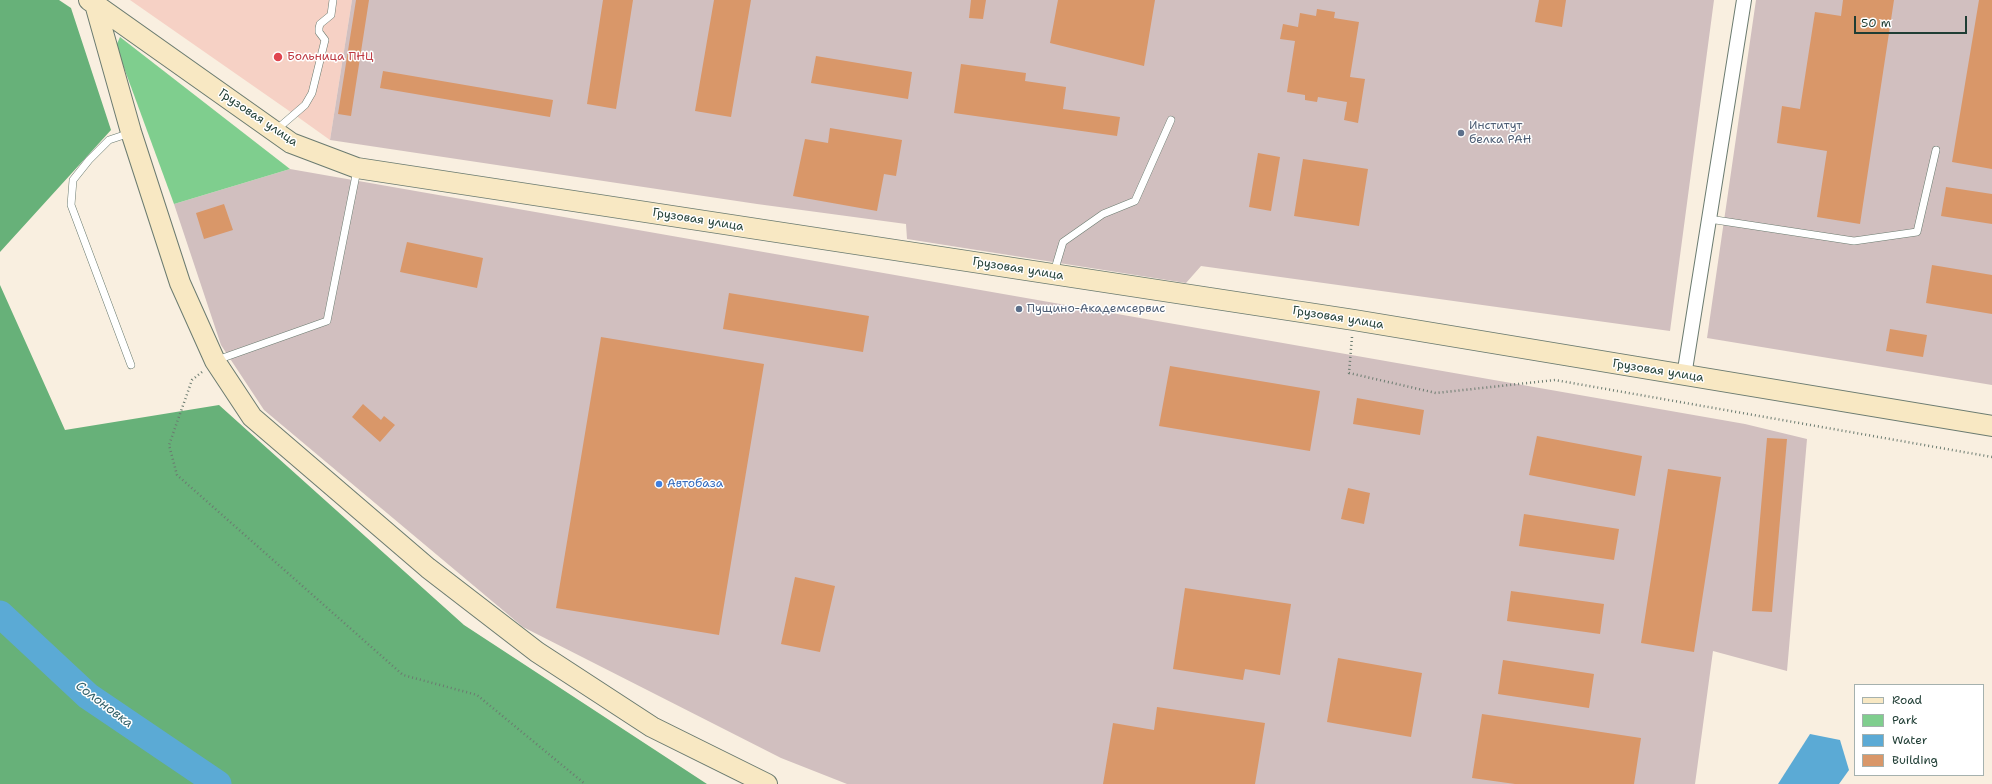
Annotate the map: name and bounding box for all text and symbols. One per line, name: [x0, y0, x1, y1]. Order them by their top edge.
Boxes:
scale bar: [1856, 8, 1969, 34]
text: 50 m: [1861, 15, 1891, 31]
place label: Больница ПНЦ: [287, 50, 374, 64]
marker: Больница ПНЦ: [272, 51, 284, 63]
street label: Грузовая улица: [216, 86, 300, 150]
place label: Институт белка РАН: [1469, 119, 1531, 147]
marker: Институт белка РАН: [1456, 128, 1466, 138]
street label: Грузовая улица: [651, 206, 745, 234]
street label: Грузовая улица: [971, 255, 1065, 283]
place label: Пущино-Академсервис: [1027, 302, 1165, 316]
marker: Пущино-Академсервис: [1014, 304, 1024, 314]
street label: Грузовая улица: [1291, 304, 1385, 332]
street label: Грузовая улица: [1611, 357, 1705, 385]
place label: Автобаза: [667, 477, 723, 491]
marker: Автобаза: [654, 479, 664, 489]
water label: Солоновка: [72, 678, 136, 732]
legend: [1854, 684, 1984, 776]
text: Road: [1892, 692, 1922, 708]
text: Park: [1892, 712, 1918, 728]
text: Water: [1892, 732, 1927, 748]
text: Building: [1892, 752, 1938, 768]

